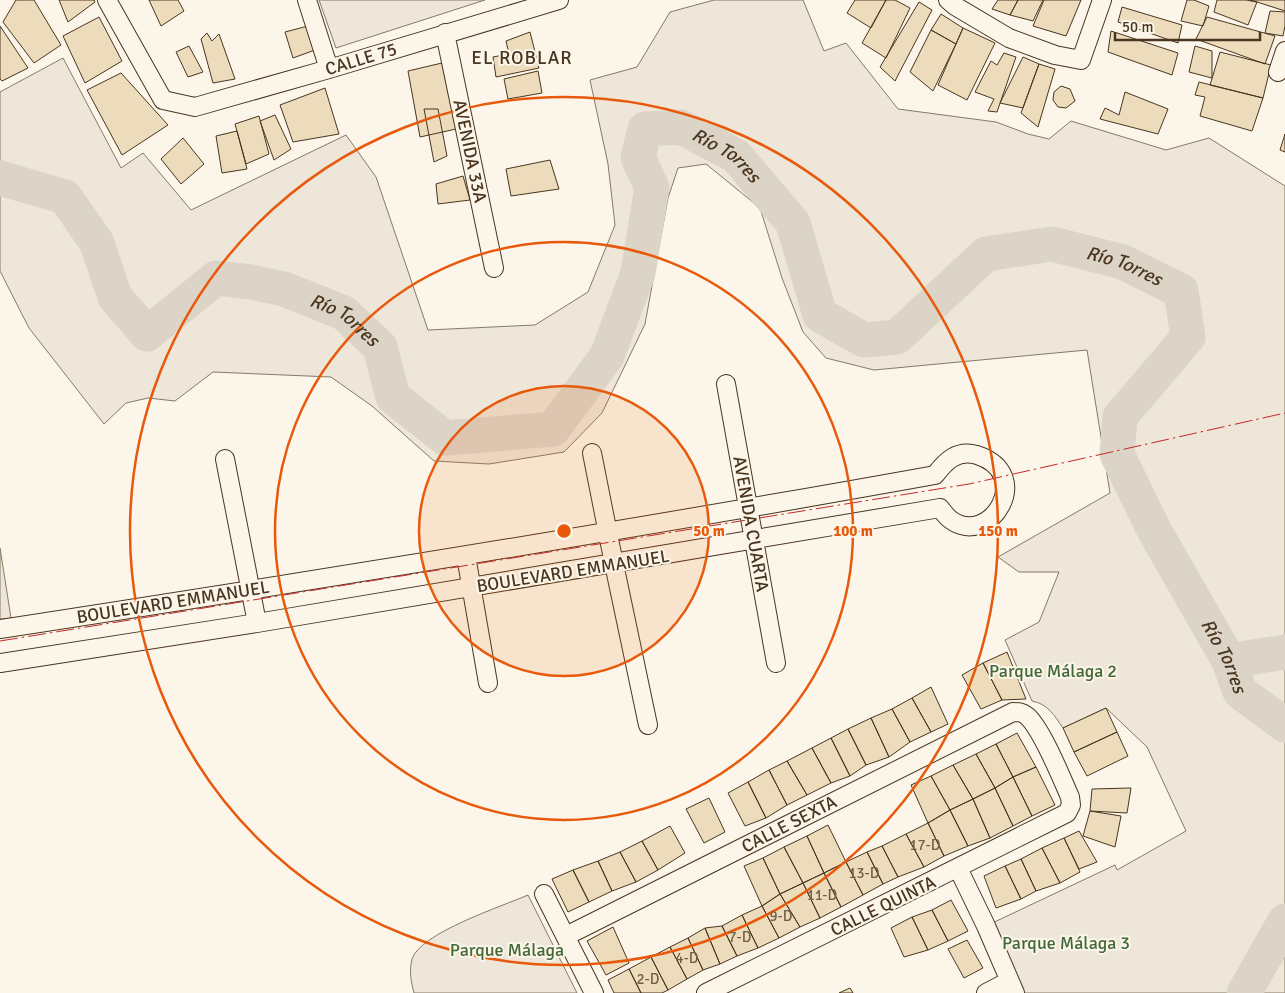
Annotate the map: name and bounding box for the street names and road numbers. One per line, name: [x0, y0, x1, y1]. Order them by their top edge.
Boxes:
street label: CALLE 75: [322, 38, 400, 80]
street label: AVENIDA 33A: [448, 97, 492, 205]
street label: AVENIDA CUARTA: [728, 454, 774, 594]
street label: BOULEVARD EMMANUEL: [475, 545, 671, 597]
street label: BOULEVARD EMMANUEL: [75, 576, 271, 628]
street label: CALLE SEXTA: [738, 791, 840, 857]
street label: CALLE QUINTA: [827, 871, 939, 941]

